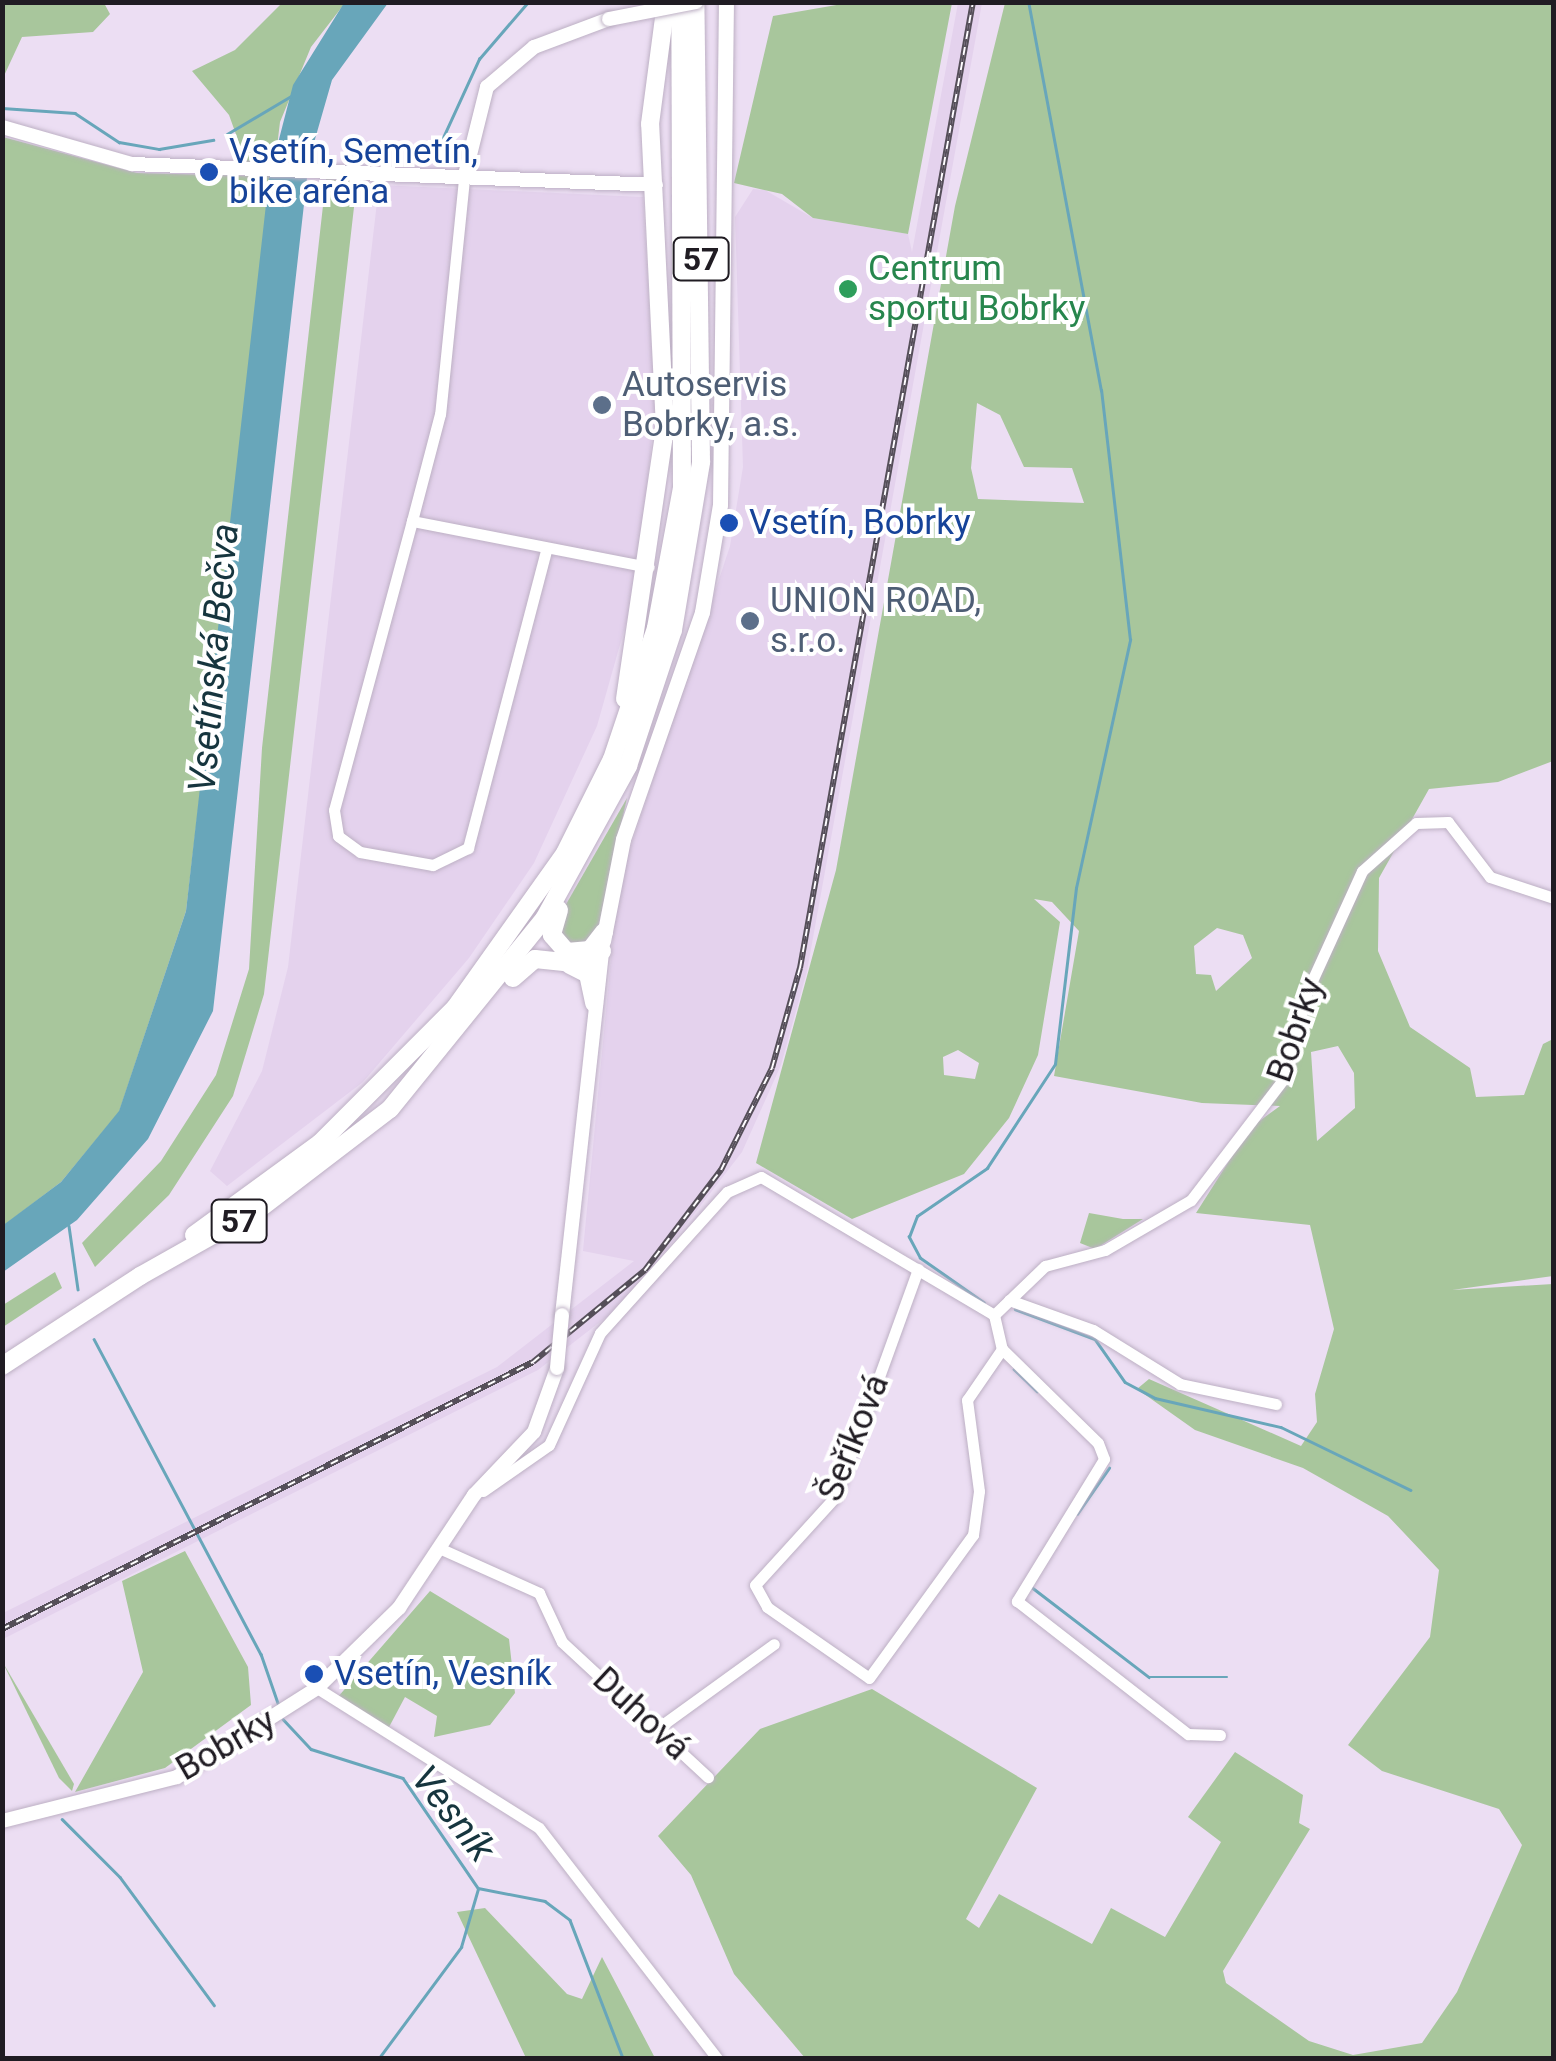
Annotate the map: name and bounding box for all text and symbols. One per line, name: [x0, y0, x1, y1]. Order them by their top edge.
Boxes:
place label: Vsetín, Semetín, bike aréna: [229, 131, 478, 213]
marker: Vsetín, Semetín, bike aréna: [198, 161, 220, 183]
road number: 57: [671, 232, 731, 286]
place label: Centrum sportu Bobrky: [868, 248, 1085, 330]
marker: Centrum sportu Bobrky: [837, 278, 859, 300]
place label: Autoservis Bobrky, a.s.: [622, 364, 799, 446]
marker: Autoservis Bobrky, a.s.: [591, 394, 613, 416]
place label: Vsetín, Bobrky: [749, 502, 971, 544]
marker: Vsetín, Bobrky: [718, 512, 740, 534]
water label: Vsetínská Bečva: [180, 521, 248, 795]
place label: UNION ROAD, s.r.o.: [770, 580, 981, 662]
marker: UNION ROAD, s.r.o.: [739, 610, 761, 632]
street label: Bobrky: [1259, 972, 1333, 1088]
road number: 57: [209, 1194, 269, 1248]
street label: Šeříková: [810, 1368, 898, 1508]
place label: Vsetín, Vesník: [334, 1653, 552, 1695]
street label: Duhová: [584, 1659, 698, 1769]
marker: Vsetín, Vesník: [303, 1663, 325, 1685]
street label: Bobrky: [169, 1700, 283, 1790]
water label: Vesník: [401, 1757, 505, 1871]

